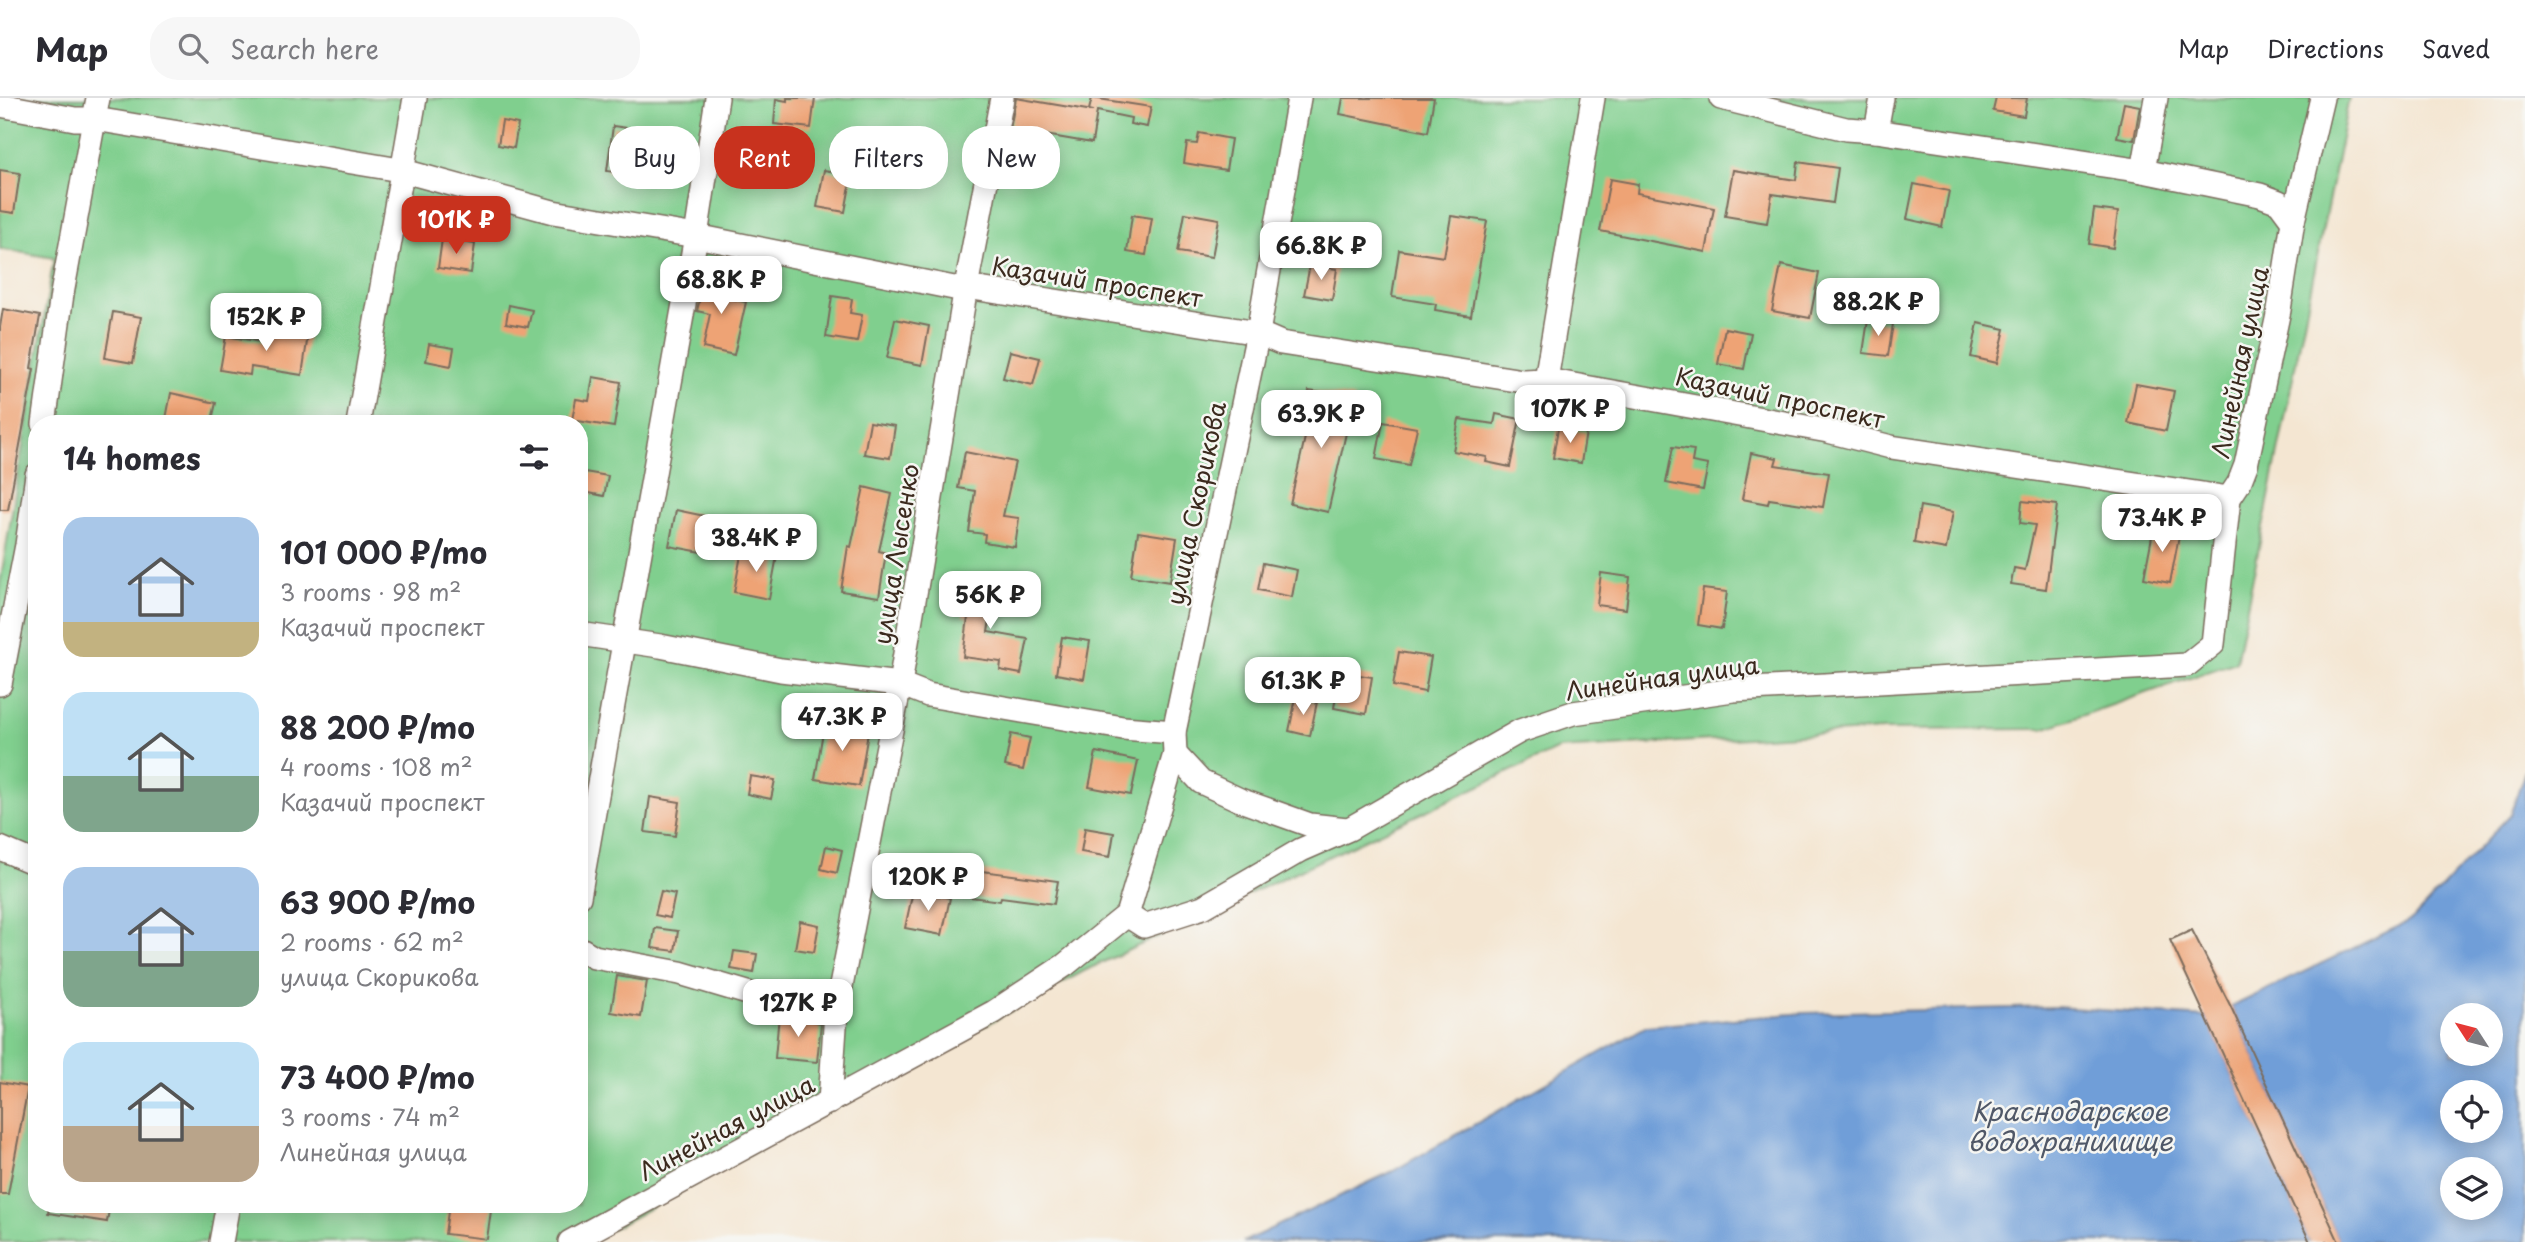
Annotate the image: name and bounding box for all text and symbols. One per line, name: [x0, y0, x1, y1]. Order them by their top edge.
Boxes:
search box: [150, 17, 640, 80]
text: Map: [35, 23, 108, 73]
icon: search: [174, 29, 212, 67]
text: Search here: [230, 29, 379, 68]
text: Map: [2178, 30, 2229, 66]
text: Directions: [2267, 30, 2384, 66]
text: Saved: [2422, 30, 2490, 66]
chip: Buy: [609, 126, 700, 189]
chip: Rent: [714, 126, 815, 189]
chip: Filters: [829, 126, 948, 189]
chip: New: [962, 126, 1060, 189]
pin: 101K ₽: [399, 197, 513, 256]
text: 101K ₽: [418, 201, 494, 236]
pin: 66.8K ₽: [1256, 222, 1386, 282]
text: 66.8K ₽: [1276, 227, 1366, 262]
street label: Казачий проспект: [989, 247, 1205, 316]
pin: 68.8K ₽: [656, 256, 786, 316]
text: 68.8K ₽: [676, 261, 766, 296]
street label: Линейная улица: [2201, 263, 2277, 461]
pin: 88.2K ₽: [1813, 278, 1943, 338]
text: 88.2K ₽: [1832, 283, 1924, 318]
pin: 152K ₽: [209, 294, 323, 353]
text: 152K ₽: [226, 298, 306, 333]
street label: Казачий проспект: [1672, 357, 1888, 437]
pin: 107K ₽: [1513, 386, 1627, 445]
pin: 63.9K ₽: [1256, 390, 1386, 450]
text: 107K ₽: [1531, 390, 1609, 425]
text: 63.9K ₽: [1277, 395, 1365, 430]
street label: улица Скорикова: [1156, 398, 1234, 608]
text: 14 homes: [63, 435, 201, 480]
icon: filters: [515, 438, 553, 476]
street label: улица Лысенко: [863, 461, 927, 647]
pin: 73.4K ₽: [2097, 494, 2227, 554]
text: 73.4K ₽: [2118, 499, 2206, 534]
pin: 38.4K ₽: [691, 514, 821, 574]
text: 38.4K ₽: [711, 519, 801, 554]
text: 101 000 ₽/mo: [280, 529, 487, 574]
icon: home: [119, 545, 203, 629]
pin: 56K ₽: [941, 572, 1039, 631]
text: 3 rooms · 98 m²: [280, 574, 461, 609]
text: 56K ₽: [955, 576, 1025, 611]
text: Казачий проспект: [280, 609, 484, 644]
street label: Линейная улица: [1563, 646, 1761, 708]
pin: 61.3K ₽: [1238, 658, 1368, 717]
text: 61.3K ₽: [1261, 662, 1345, 697]
pin: 47.3K ₽: [777, 694, 907, 753]
text: 47.3K ₽: [797, 698, 887, 733]
text: 88 200 ₽/mo: [280, 704, 475, 749]
icon: home: [119, 720, 203, 804]
text: 4 rooms · 108 m²: [280, 749, 473, 784]
text: Казачий проспект: [280, 784, 484, 819]
pin: 120K ₽: [871, 854, 985, 913]
text: 120K ₽: [888, 858, 968, 893]
text: 63 900 ₽/mo: [280, 879, 475, 924]
icon: home: [119, 895, 203, 979]
text: 2 rooms · 62 m²: [280, 924, 464, 959]
text: улица Скорикова: [280, 959, 479, 994]
pin: 127K ₽: [741, 979, 855, 1039]
text: 127K ₽: [759, 984, 837, 1019]
north arrow: [2440, 1003, 2502, 1066]
map controls: [2440, 1003, 2503, 1220]
text: 73 400 ₽/mo: [280, 1054, 475, 1099]
street label: Линейная улица: [632, 1065, 820, 1189]
icon: home: [119, 1070, 203, 1154]
button: locate: [2440, 1080, 2503, 1143]
water label: Краснодарское водохранилище: [1967, 1091, 2174, 1160]
text: 3 rooms · 74 m²: [280, 1099, 460, 1134]
text: Линейная улица: [280, 1134, 467, 1169]
button: layers: [2440, 1157, 2503, 1220]

